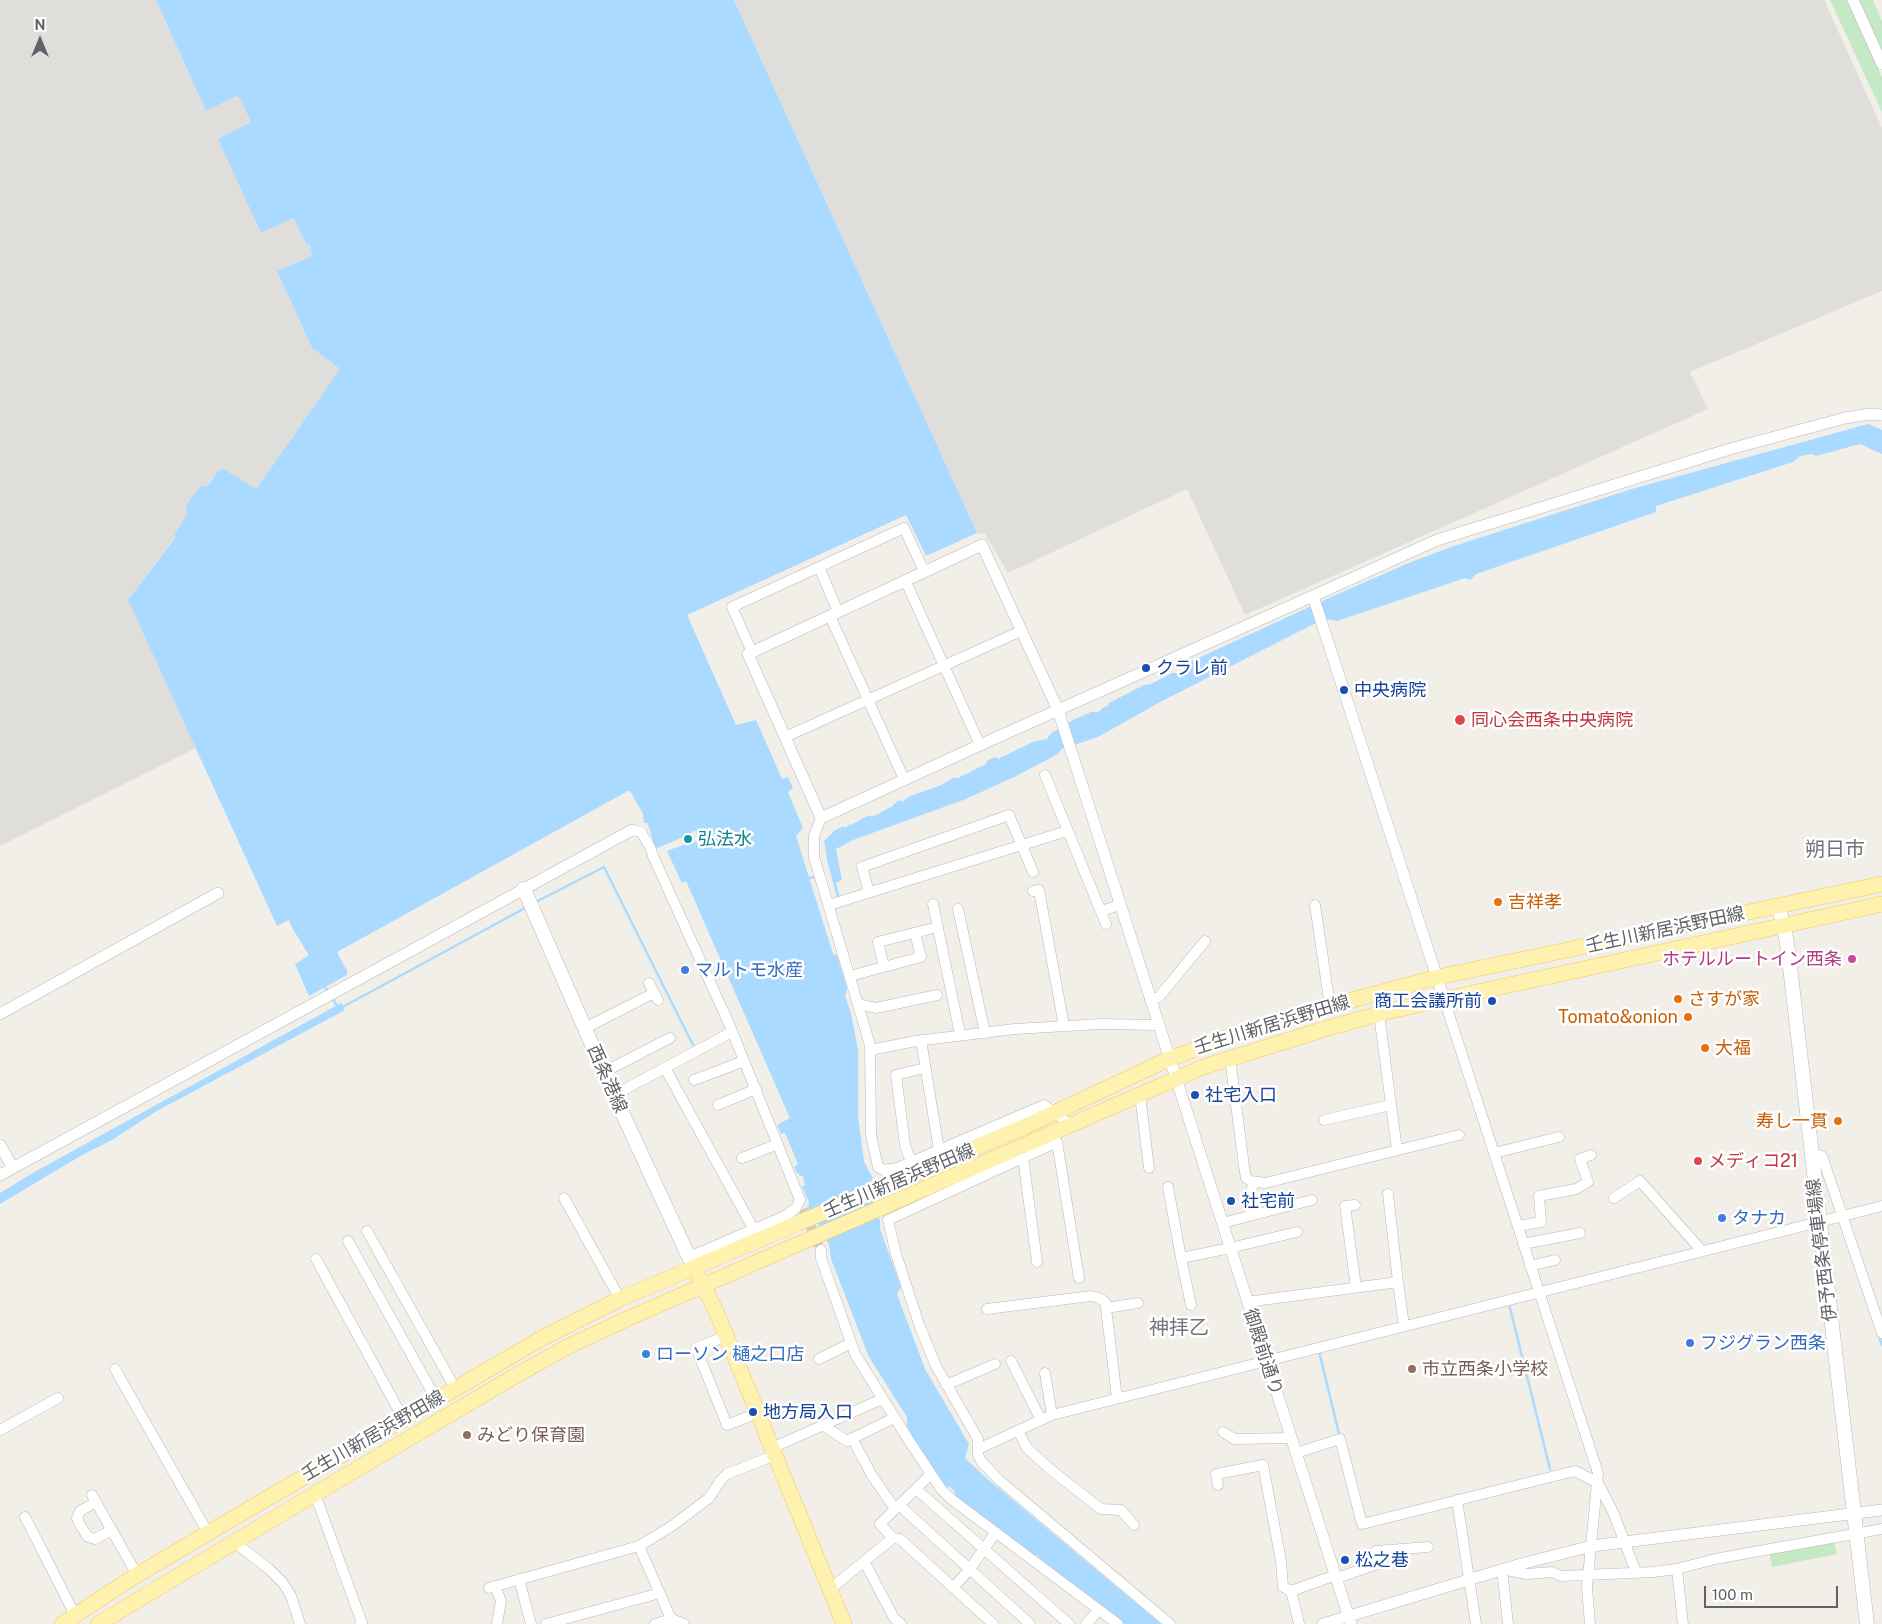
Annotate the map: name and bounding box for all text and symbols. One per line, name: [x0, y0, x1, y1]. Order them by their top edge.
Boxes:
north arrow: [15, 15, 65, 65]
text: N: [35, 17, 45, 33]
place label: クラレ前: [1156, 657, 1228, 679]
marker: クラレ前: [1140, 662, 1152, 674]
place label: 中央病院: [1354, 679, 1426, 701]
marker: 中央病院: [1338, 684, 1350, 696]
place label: 同心会西条中央病院: [1471, 709, 1633, 731]
marker: 同心会西条中央病院: [1453, 713, 1467, 727]
place label: 弘法水: [698, 828, 752, 850]
marker: 弘法水: [682, 833, 694, 845]
district label: 朔日市: [1805, 838, 1865, 862]
place label: 吉祥孝: [1508, 891, 1562, 913]
marker: 吉祥孝: [1492, 896, 1504, 908]
street label: 壬生川新居浜野田線: [1584, 903, 1746, 957]
place label: ホテルルートイン西条: [1662, 948, 1842, 970]
marker: ホテルルートイン西条: [1846, 953, 1858, 965]
place label: マルトモ水産: [695, 959, 803, 981]
marker: マルトモ水産: [679, 964, 691, 976]
place label: さすが家: [1688, 988, 1760, 1010]
place label: 商工会議所前: [1374, 990, 1482, 1012]
street label: 壬生川新居浜野田線: [1191, 991, 1353, 1059]
marker: さすが家: [1672, 993, 1684, 1005]
marker: 商工会議所前: [1486, 995, 1498, 1007]
place label: Tomato&onion: [1558, 1006, 1678, 1028]
marker: Tomato&onion: [1682, 1011, 1694, 1023]
place label: 大福: [1715, 1037, 1751, 1059]
street label: 西条港線: [582, 1042, 632, 1116]
marker: 大福: [1699, 1042, 1711, 1054]
place label: 社宅入口: [1205, 1084, 1277, 1106]
marker: 社宅入口: [1189, 1089, 1201, 1101]
place label: 寿し一貫: [1756, 1110, 1828, 1132]
marker: 寿し一貫: [1832, 1115, 1844, 1127]
street label: 壬生川新居浜野田線: [820, 1139, 978, 1223]
place label: メディコ21: [1708, 1150, 1798, 1172]
marker: メディコ21: [1692, 1155, 1704, 1167]
street label: 伊予西条停車場線: [1803, 1177, 1841, 1323]
place label: 社宅前: [1241, 1190, 1295, 1212]
marker: 社宅前: [1225, 1195, 1237, 1207]
place label: タナカ: [1732, 1207, 1786, 1229]
marker: タナカ: [1716, 1212, 1728, 1224]
street label: 御殿前通り: [1239, 1306, 1287, 1398]
district label: 神拝乙: [1149, 1316, 1209, 1340]
place label: フジグラン西条: [1700, 1332, 1826, 1354]
marker: フジグラン西条: [1684, 1337, 1696, 1349]
place label: ローソン 樋之口店: [656, 1343, 804, 1365]
marker: ローソン 樋之口店: [640, 1348, 652, 1360]
place label: 市立西条小学校: [1422, 1358, 1548, 1380]
marker: 市立西条小学校: [1406, 1363, 1418, 1375]
street label: 壬生川新居浜野田線: [297, 1386, 449, 1486]
place label: 地方局入口: [763, 1401, 853, 1423]
marker: 地方局入口: [747, 1406, 759, 1418]
place label: みどり保育園: [477, 1424, 585, 1446]
marker: みどり保育園: [461, 1429, 473, 1441]
place label: 松之巷: [1355, 1549, 1409, 1571]
marker: 松之巷: [1339, 1554, 1351, 1566]
scale bar: [1707, 1576, 1841, 1608]
text: 100 m: [1712, 1586, 1753, 1603]

